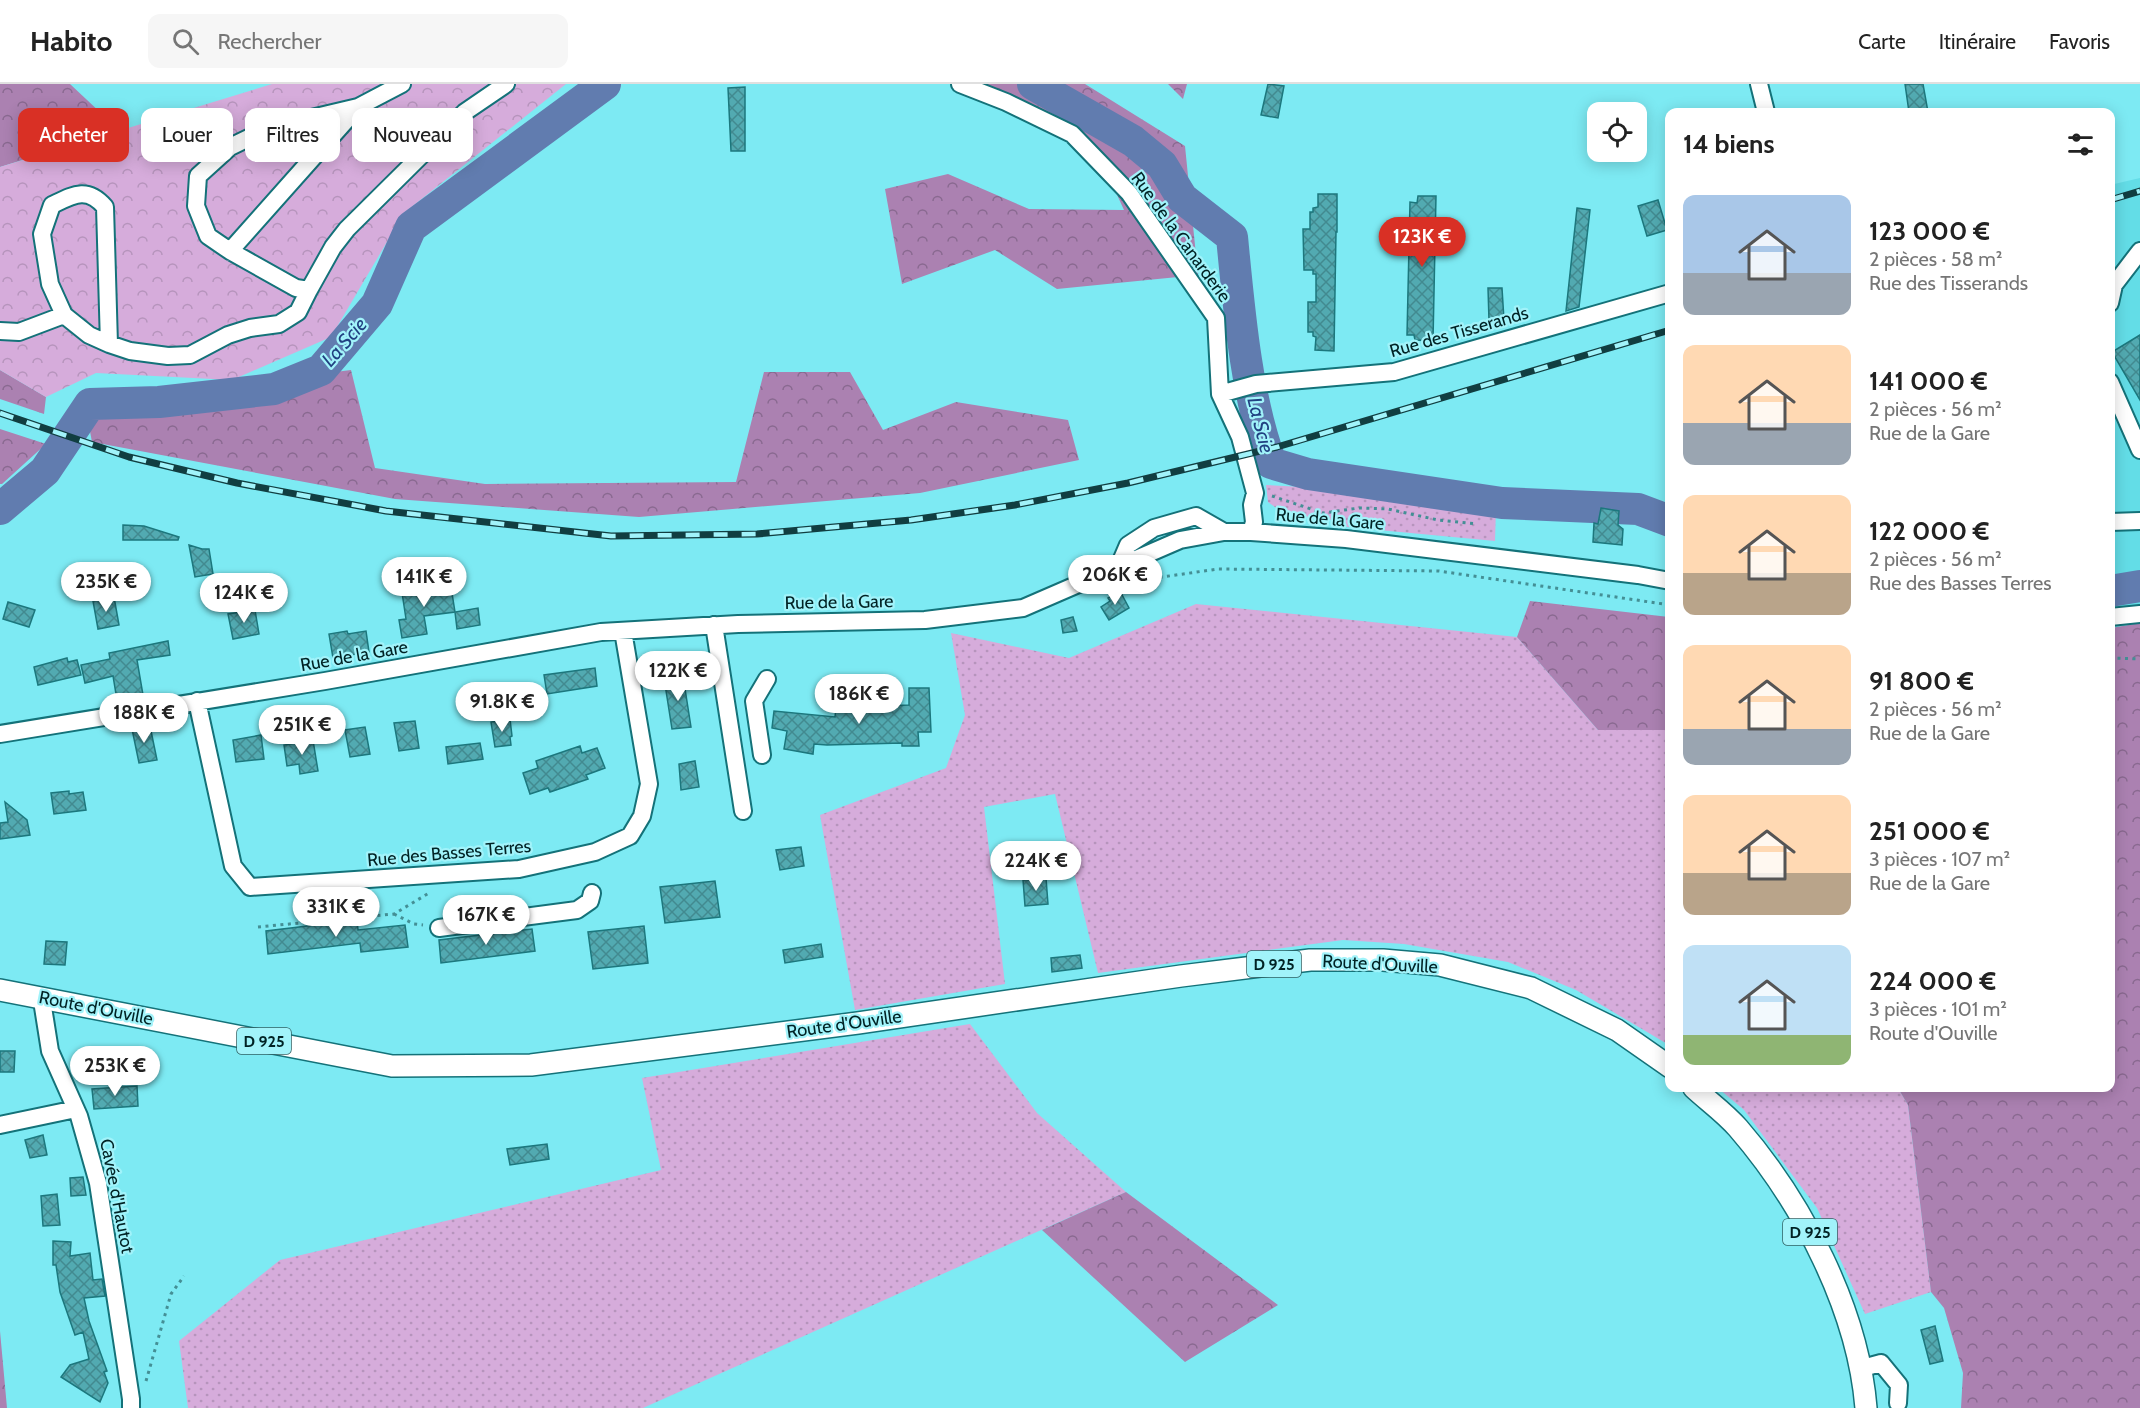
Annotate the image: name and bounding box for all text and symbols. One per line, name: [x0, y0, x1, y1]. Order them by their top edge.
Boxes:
search box: [148, 14, 568, 68]
text: Habito: [30, 24, 112, 58]
icon: search: [169, 25, 202, 58]
text: Rechercher: [217, 28, 322, 55]
text: Carte: [1858, 29, 1906, 54]
text: Itinéraire: [1939, 29, 2016, 54]
text: Favoris: [2049, 29, 2110, 54]
map controls: [1587, 102, 1647, 162]
button: locate: [1587, 102, 1647, 162]
chip: Acheter: [18, 108, 129, 162]
chip: Louer: [141, 108, 233, 162]
chip: Filtres: [245, 108, 340, 162]
chip: Nouveau: [352, 108, 473, 162]
text: 14 biens: [1683, 128, 1774, 160]
icon: filters: [2064, 128, 2097, 161]
street label: Rue de la Canarderie: [1126, 168, 1236, 306]
text: 123 000 €: [1869, 215, 1990, 247]
pin: 123K €: [1373, 217, 1471, 268]
icon: home: [1731, 219, 1803, 291]
text: 123K €: [1393, 224, 1451, 248]
text: 2 pièces · 58 m²: [1869, 247, 2002, 271]
text: Rue des Tisserands: [1869, 271, 2028, 295]
street label: Rue des Tisserands: [1387, 302, 1531, 362]
water label: La Scie: [316, 313, 372, 371]
text: 141 000 €: [1869, 365, 1988, 397]
icon: home: [1731, 369, 1803, 441]
water label: La Scie: [1242, 395, 1280, 455]
text: 2 pièces · 56 m²: [1869, 397, 2002, 421]
text: Rue de la Gare: [1869, 421, 1990, 445]
street label: Rue de la Gare: [1275, 503, 1385, 535]
text: 122 000 €: [1869, 515, 1990, 547]
icon: home: [1731, 519, 1803, 591]
text: 2 pièces · 56 m²: [1869, 547, 2002, 571]
pin: 206K €: [1066, 555, 1164, 606]
pin: 141K €: [375, 557, 473, 608]
pin: 235K €: [57, 562, 155, 613]
text: 206K €: [1082, 562, 1148, 586]
text: 141K €: [396, 564, 452, 588]
text: 235K €: [75, 569, 137, 593]
text: Rue des Basses Terres: [1869, 571, 2052, 595]
pin: 124K €: [195, 573, 293, 624]
text: 124K €: [214, 580, 274, 604]
street label: Rue de la Gare: [784, 590, 894, 614]
street label: Rue de la Gare: [298, 636, 410, 676]
pin: 122K €: [629, 651, 727, 702]
text: 122K €: [649, 658, 707, 682]
text: 91 800 €: [1869, 665, 1974, 697]
icon: home: [1731, 669, 1803, 741]
pin: 186K €: [810, 674, 908, 725]
text: 186K €: [829, 681, 889, 705]
pin: 91.8K €: [447, 682, 557, 733]
text: 91.8K €: [470, 689, 535, 713]
pin: 188K €: [95, 693, 193, 744]
text: 2 pièces · 56 m²: [1869, 697, 2002, 721]
text: 188K €: [113, 700, 175, 724]
pin: 251K €: [253, 705, 351, 756]
text: 251K €: [273, 712, 331, 736]
text: Rue de la Gare: [1869, 721, 1990, 745]
text: 251 000 €: [1869, 815, 1990, 847]
icon: home: [1731, 819, 1803, 891]
street label: Rue des Basses Terres: [366, 835, 532, 871]
pin: 224K €: [987, 841, 1085, 892]
text: 3 pièces · 107 m²: [1869, 847, 2010, 871]
text: 224K €: [1004, 848, 1068, 872]
text: Rue de la Gare: [1869, 871, 1990, 895]
pin: 331K €: [287, 887, 385, 938]
text: 331K €: [307, 894, 365, 918]
pin: 167K €: [437, 895, 535, 946]
text: 167K €: [457, 902, 515, 926]
street label: Route d'Ouville: [1322, 950, 1438, 978]
road number: D 925: [1247, 951, 1301, 977]
text: 224 000 €: [1869, 965, 1996, 997]
icon: home: [1731, 969, 1803, 1041]
street label: Route d'Ouville: [37, 986, 155, 1030]
text: 3 pièces · 101 m²: [1869, 997, 2007, 1021]
street label: Route d'Ouville: [785, 1005, 903, 1043]
text: Route d'Ouville: [1869, 1021, 1998, 1045]
road number: D 925: [237, 1028, 291, 1054]
pin: 253K €: [66, 1046, 164, 1097]
text: 253K €: [84, 1053, 146, 1077]
street label: Cavée d'Hautot: [95, 1137, 139, 1255]
road number: D 925: [1783, 1219, 1837, 1245]

